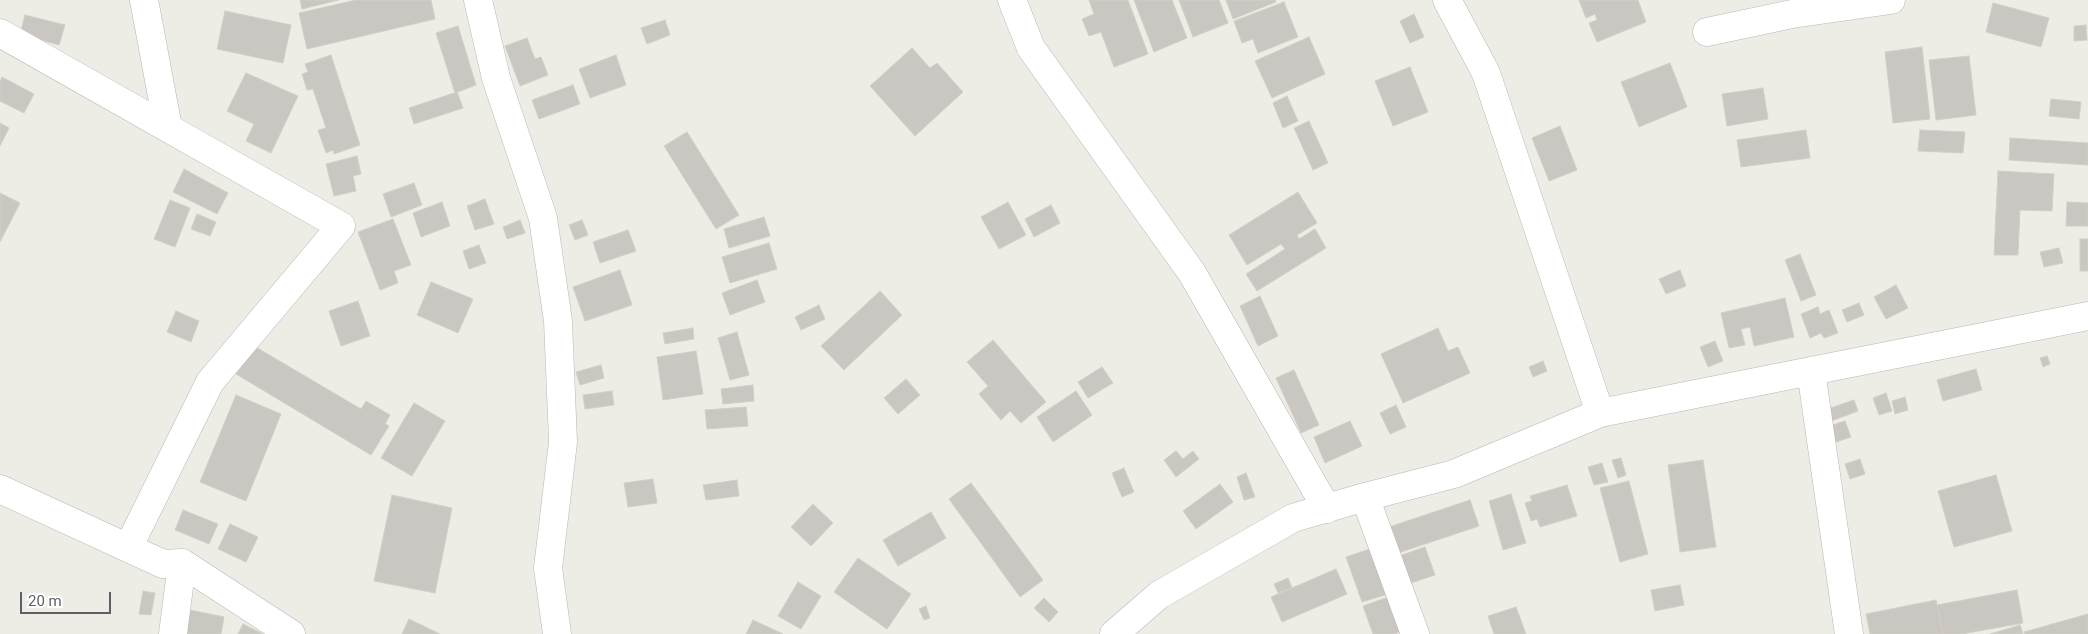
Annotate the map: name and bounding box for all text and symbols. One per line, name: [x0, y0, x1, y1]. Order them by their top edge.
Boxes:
scale bar: [22, 582, 114, 614]
text: 20 m: [28, 592, 62, 610]

